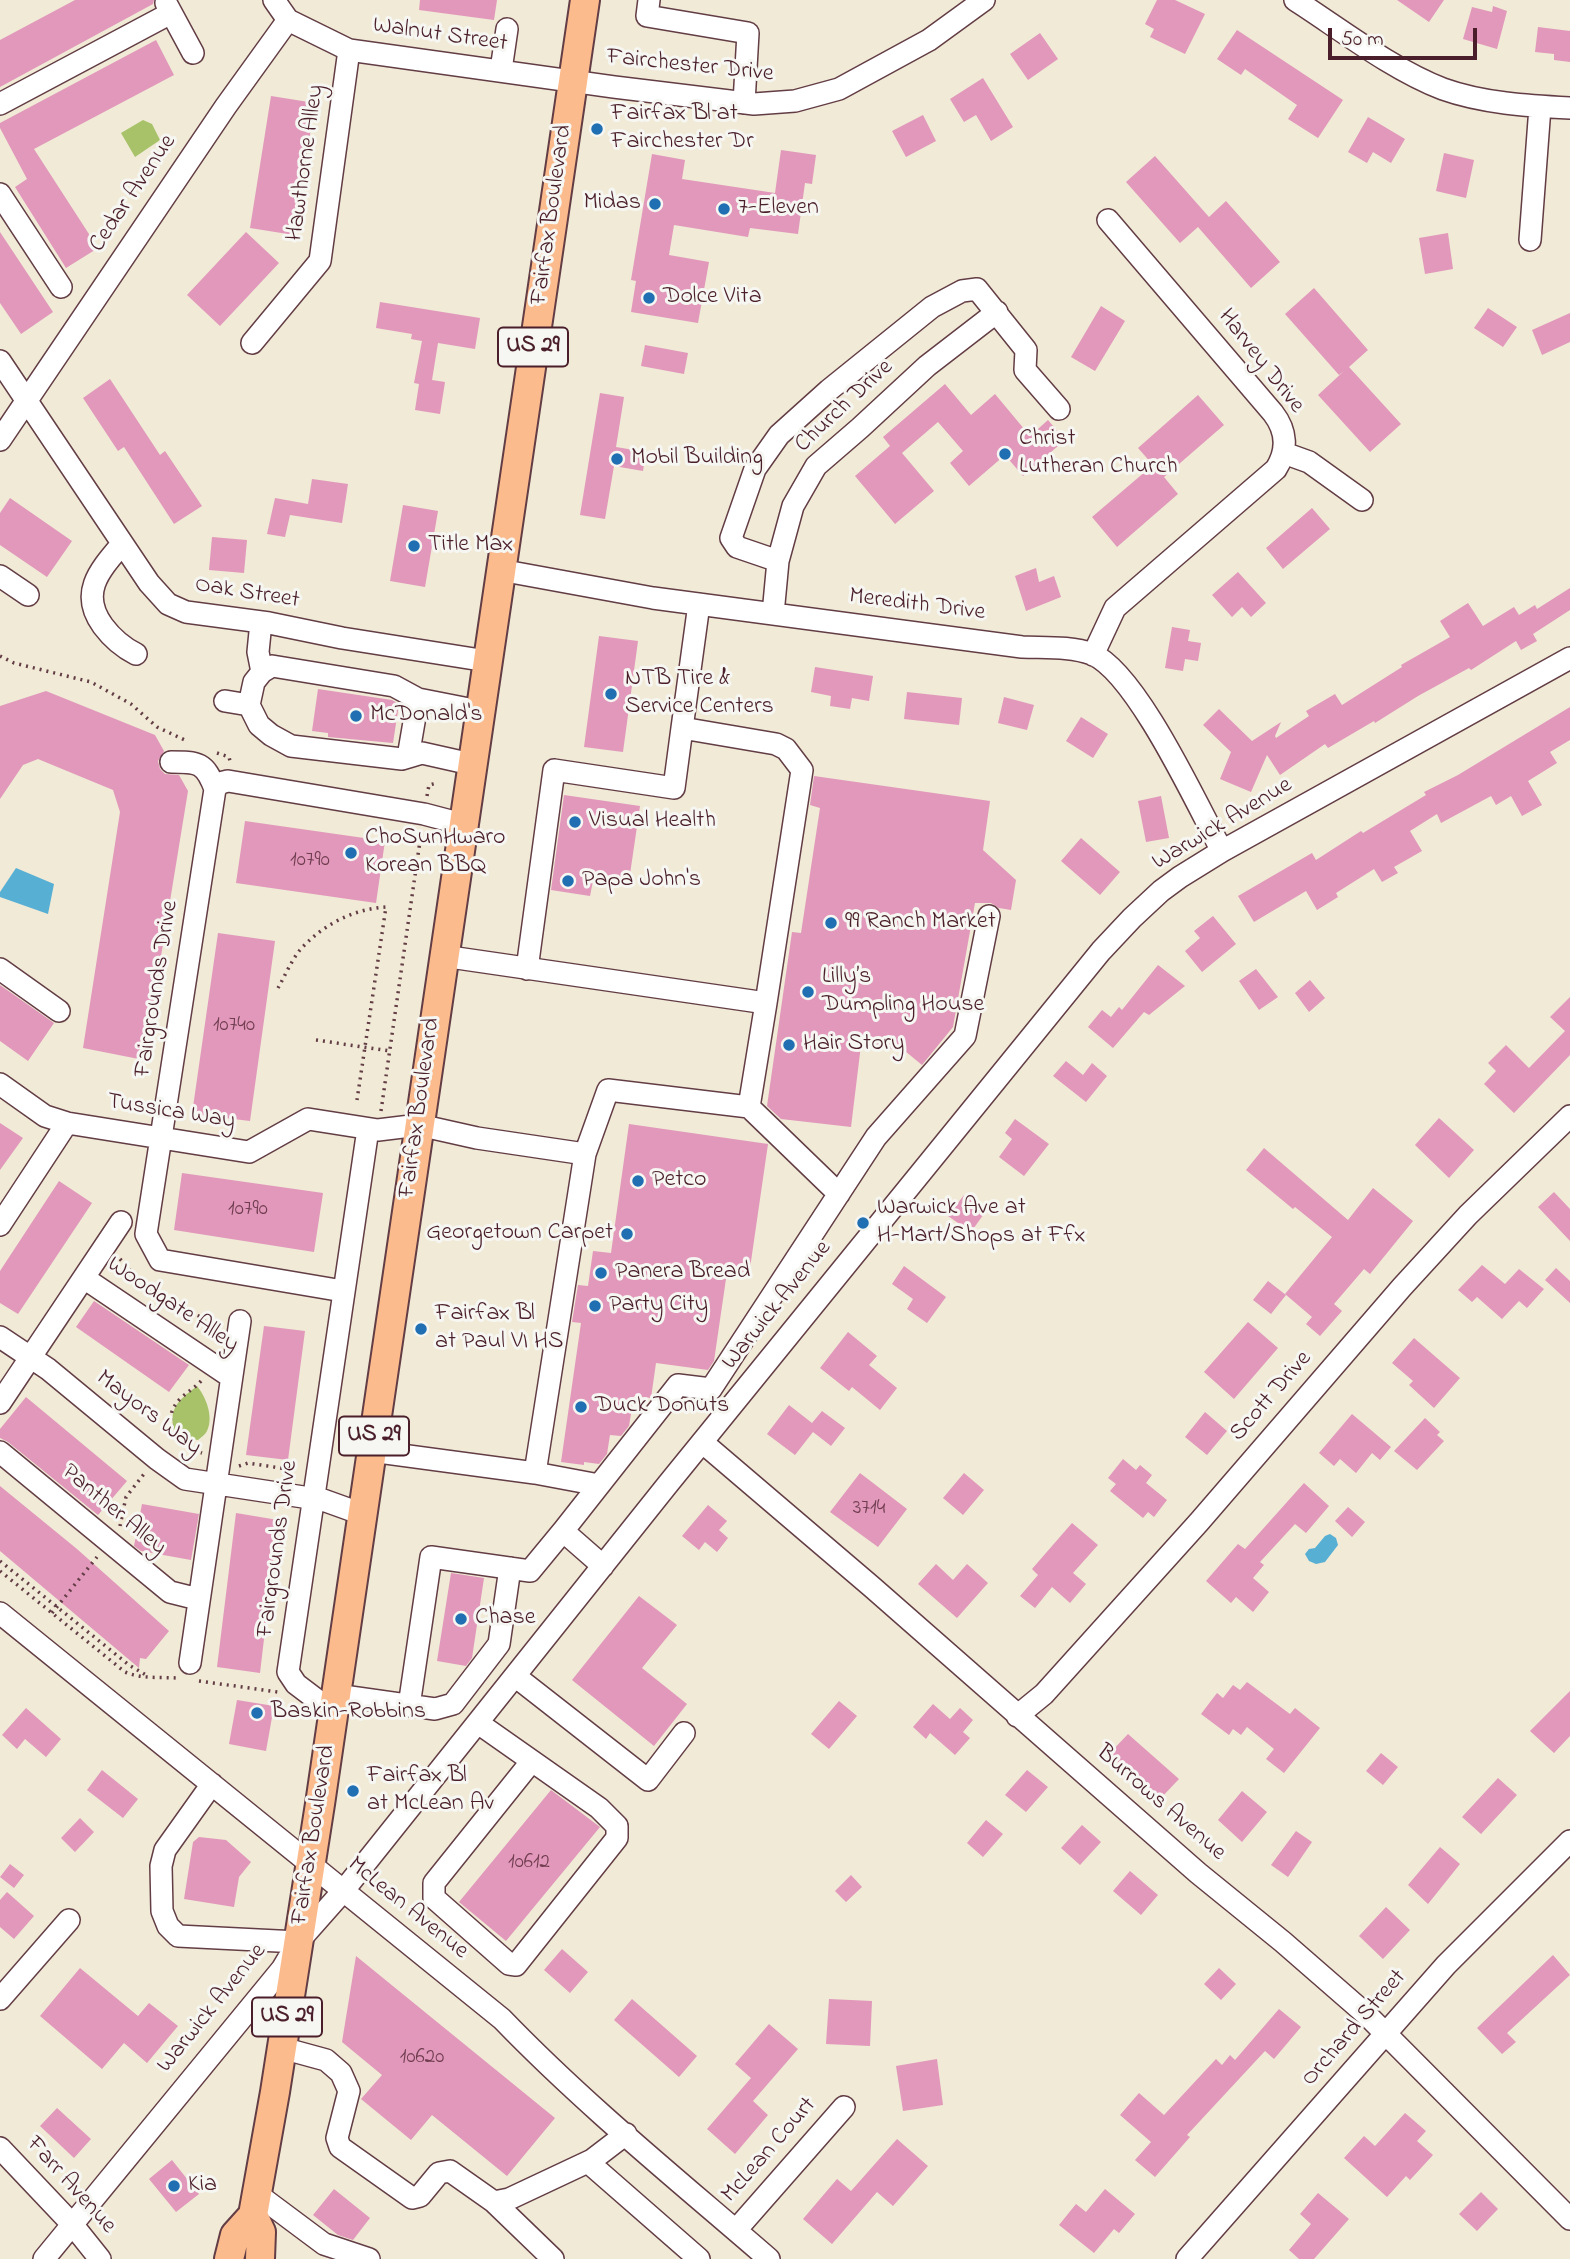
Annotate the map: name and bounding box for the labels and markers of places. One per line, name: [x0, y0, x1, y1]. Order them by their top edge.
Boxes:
place label: Fairfax Bl at Fairchester Dr: [611, 101, 754, 157]
marker: Fairfax Bl at Fairchester Dr: [589, 121, 605, 137]
place label: Midas: [583, 190, 641, 218]
place label: 7-Eleven: [738, 195, 819, 223]
marker: Midas: [647, 196, 663, 212]
marker: 7-Eleven: [716, 201, 732, 217]
place label: Dolce Vita: [663, 284, 762, 312]
marker: Dolce Vita: [641, 290, 657, 306]
place label: Christ Lutheran Church: [1019, 426, 1178, 482]
place label: Mobil Building: [631, 445, 763, 473]
marker: Christ Lutheran Church: [997, 446, 1013, 462]
marker: Mobil Building: [609, 451, 625, 467]
place label: Title Max: [428, 532, 513, 560]
marker: Title Max: [406, 538, 422, 554]
place label: NTB Tire & Service Centers: [625, 666, 774, 722]
marker: NTB Tire & Service Centers: [603, 686, 619, 702]
place label: McDonald's: [370, 702, 482, 730]
marker: McDonald's: [348, 708, 364, 724]
place label: Visual Health: [589, 808, 716, 836]
marker: Visual Health: [567, 814, 583, 830]
place label: ChoSunHwaro Korean BBQ: [365, 825, 506, 881]
marker: ChoSunHwaro Korean BBQ: [343, 845, 359, 861]
place label: Papa John's: [582, 867, 701, 895]
marker: Papa John's: [560, 873, 576, 889]
place label: 99 Ranch Market: [845, 909, 996, 937]
marker: 99 Ranch Market: [823, 915, 839, 931]
place label: Lilly’s Dumpling House: [822, 964, 984, 1020]
marker: Lilly’s Dumpling House: [800, 984, 816, 1000]
place label: Hair Story: [803, 1031, 904, 1059]
marker: Hair Story: [781, 1037, 797, 1053]
place label: Petco: [652, 1167, 706, 1195]
marker: Petco: [630, 1173, 646, 1189]
place label: Warwick Ave at H-Mart/Shops at Ffx: [877, 1195, 1085, 1251]
marker: Warwick Ave at H-Mart/Shops at Ffx: [855, 1215, 871, 1231]
place label: Georgetown Carpet: [426, 1220, 613, 1248]
marker: Georgetown Carpet: [619, 1226, 635, 1242]
place label: Panera Bread: [615, 1259, 750, 1287]
marker: Panera Bread: [593, 1265, 609, 1281]
place label: Party City: [609, 1292, 708, 1320]
marker: Party City: [587, 1298, 603, 1314]
place label: Fairfax Bl at Paul VI HS: [435, 1301, 563, 1357]
marker: Fairfax Bl at Paul VI HS: [413, 1321, 429, 1337]
place label: Duck Donuts: [595, 1393, 729, 1421]
marker: Duck Donuts: [573, 1399, 589, 1415]
place label: Chase: [475, 1605, 536, 1633]
marker: Chase: [453, 1611, 469, 1627]
place label: Baskin-Robbins: [271, 1699, 426, 1727]
marker: Baskin-Robbins: [249, 1705, 265, 1721]
place label: Fairfax Bl at McLean Av: [367, 1763, 494, 1819]
marker: Fairfax Bl at McLean Av: [345, 1783, 361, 1799]
place label: Kia: [188, 2172, 217, 2200]
marker: Kia: [166, 2178, 182, 2194]

